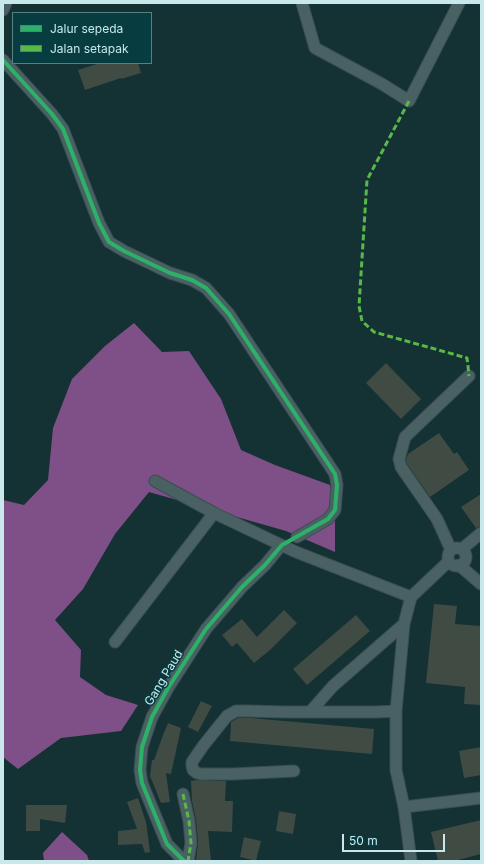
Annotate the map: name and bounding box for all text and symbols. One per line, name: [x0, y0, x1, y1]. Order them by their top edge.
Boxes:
legend: [12, 12, 152, 64]
text: Jalur sepeda: [50, 21, 123, 36]
text: Jalan setapak: [50, 41, 129, 56]
street label: Gang Paud: [142, 648, 186, 708]
scale bar: [344, 826, 447, 852]
text: 50 m: [349, 833, 378, 848]

